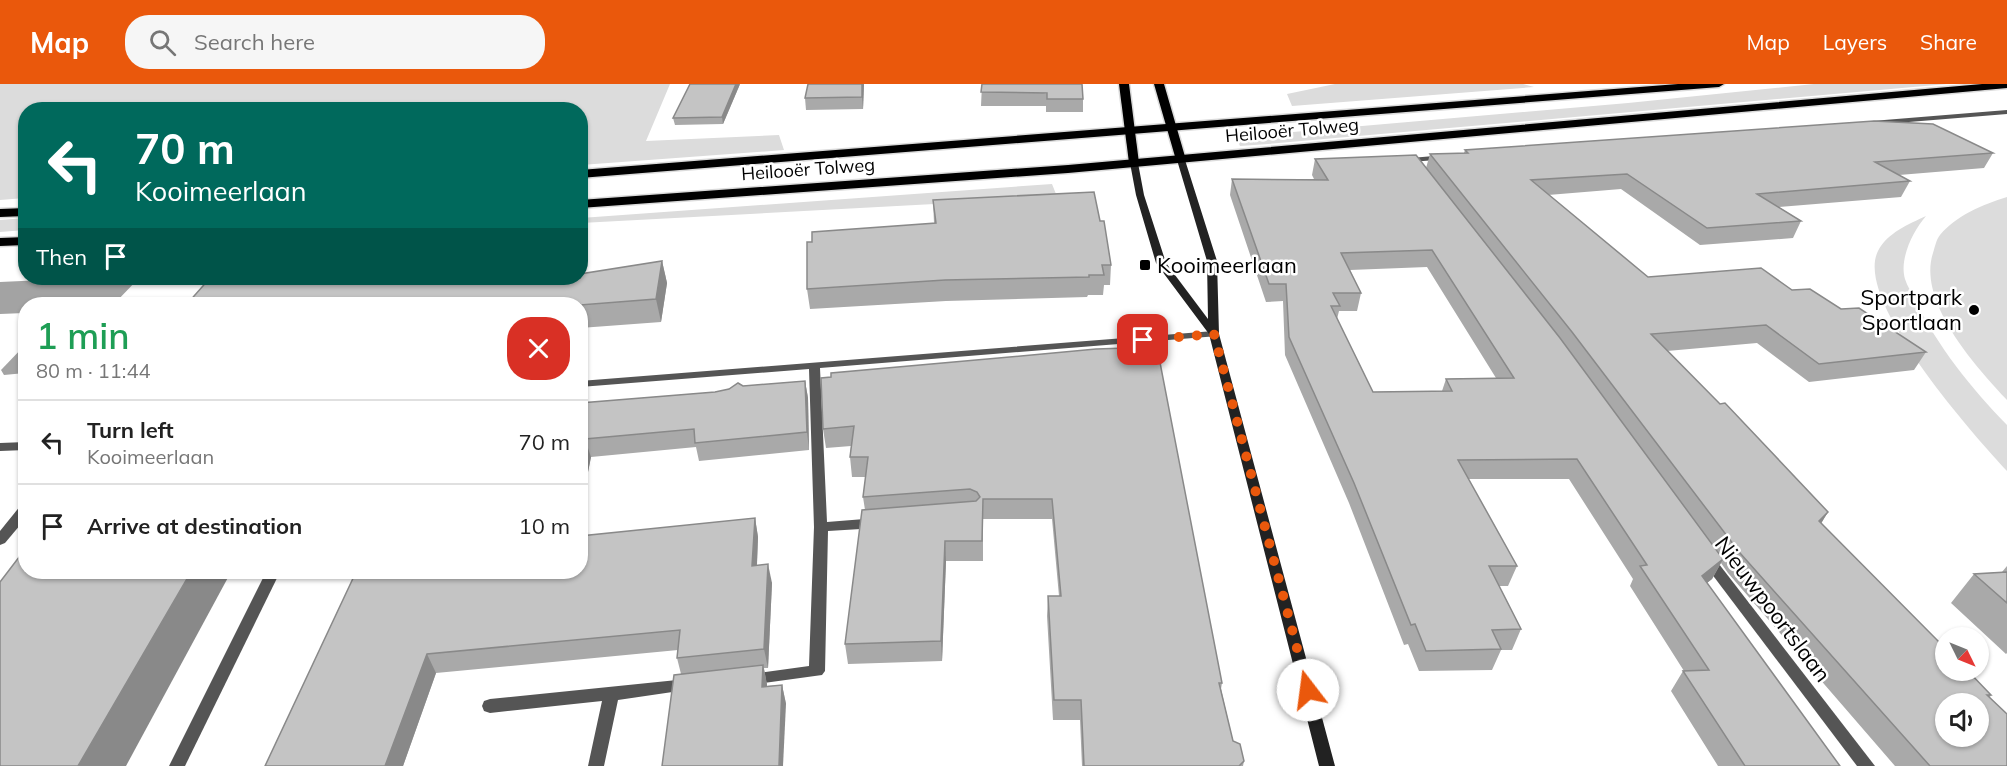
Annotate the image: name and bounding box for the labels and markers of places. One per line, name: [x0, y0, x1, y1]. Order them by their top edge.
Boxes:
place label: Kooimeerlaan: [1157, 251, 1297, 279]
marker: Kooimeerlaan: [1138, 258, 1152, 272]
place label: Sportpark Sportlaan: [1861, 283, 1963, 336]
marker: Sportpark Sportlaan: [1967, 303, 1981, 317]
pin: [1117, 314, 1168, 365]

